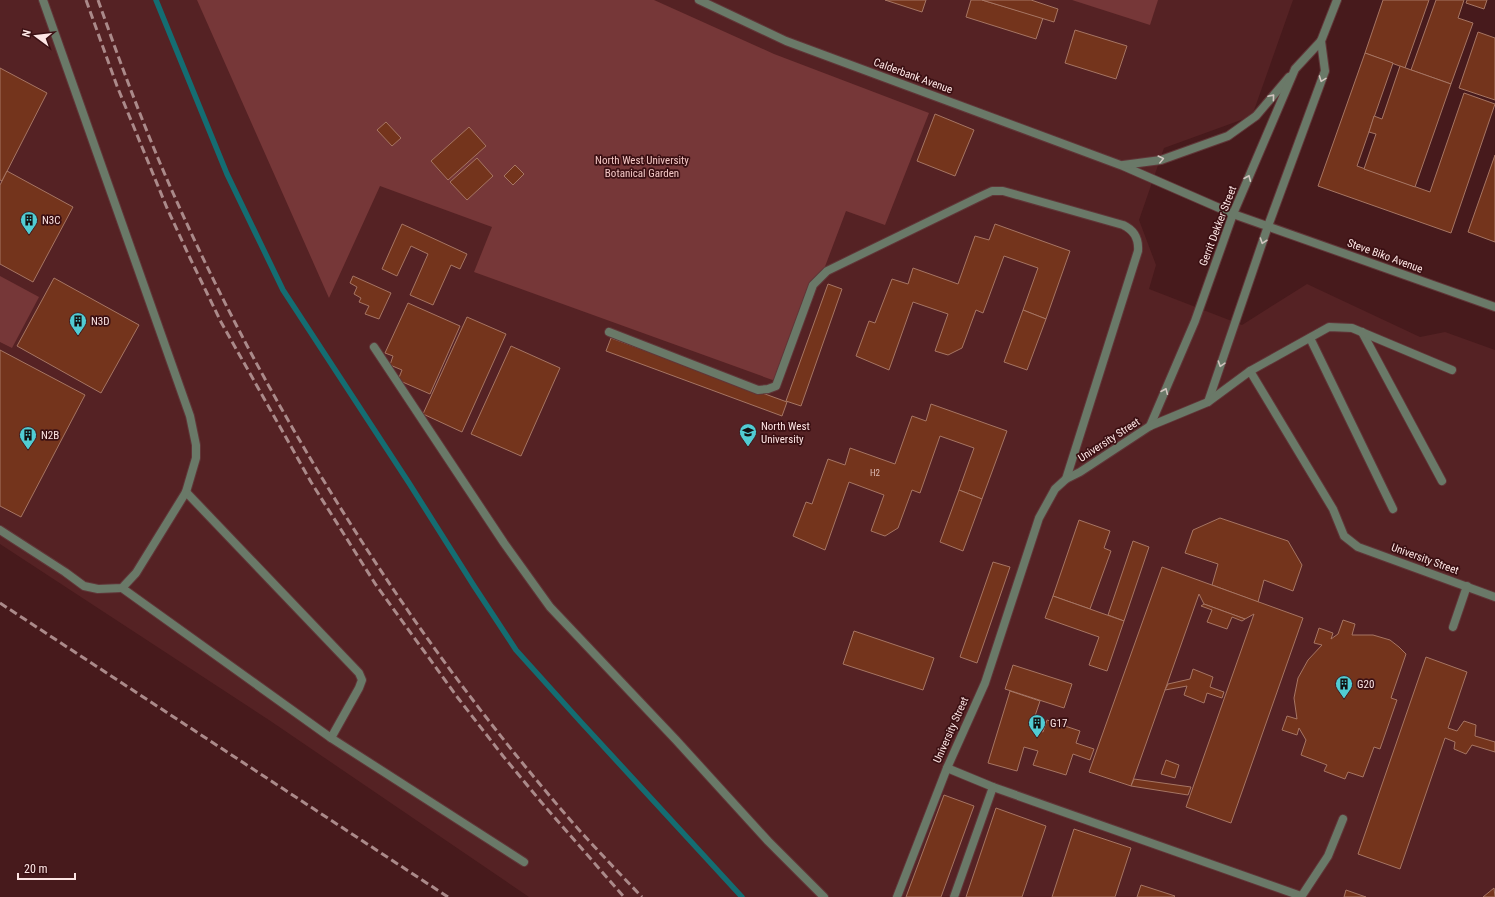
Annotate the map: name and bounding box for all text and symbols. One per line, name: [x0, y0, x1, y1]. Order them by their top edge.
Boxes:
north arrow: [16, 16, 56, 56]
text: N: [20, 28, 34, 38]
street label: Calderbank Avenue: [872, 56, 954, 96]
one-way arrow: [1318, 76, 1327, 83]
one-way arrow: [1267, 94, 1274, 101]
park label: North West University Botanical Garden: [595, 154, 689, 180]
one-way arrow: [1157, 155, 1164, 164]
one-way arrow: [1243, 175, 1251, 183]
street label: Gerrit Dekker Street: [1197, 184, 1239, 268]
building icon: N3C: [19, 210, 39, 235]
place label: N3C: [42, 214, 60, 227]
street label: Steve Biko Avenue: [1345, 236, 1425, 276]
one-way arrow: [1259, 237, 1268, 244]
building icon: N3D: [68, 311, 88, 336]
place label: N3D: [91, 315, 110, 328]
one-way arrow: [1217, 360, 1226, 367]
one-way arrow: [1160, 387, 1168, 395]
street label: University Street: [1076, 415, 1142, 465]
place label: North West University: [761, 420, 810, 446]
school or university icon: North West University: [738, 422, 758, 447]
building icon: N2B: [18, 425, 38, 450]
place label: N2B: [41, 429, 59, 442]
house number: H2: [870, 468, 881, 478]
street label: University Street: [1389, 541, 1461, 577]
building icon: G20: [1334, 674, 1354, 699]
place label: G20: [1357, 678, 1374, 691]
street label: University Street: [931, 695, 971, 765]
building icon: G17: [1027, 713, 1047, 738]
place label: G17: [1050, 717, 1067, 730]
scale bar: [18, 855, 75, 881]
text: 20 m: [24, 862, 48, 876]

